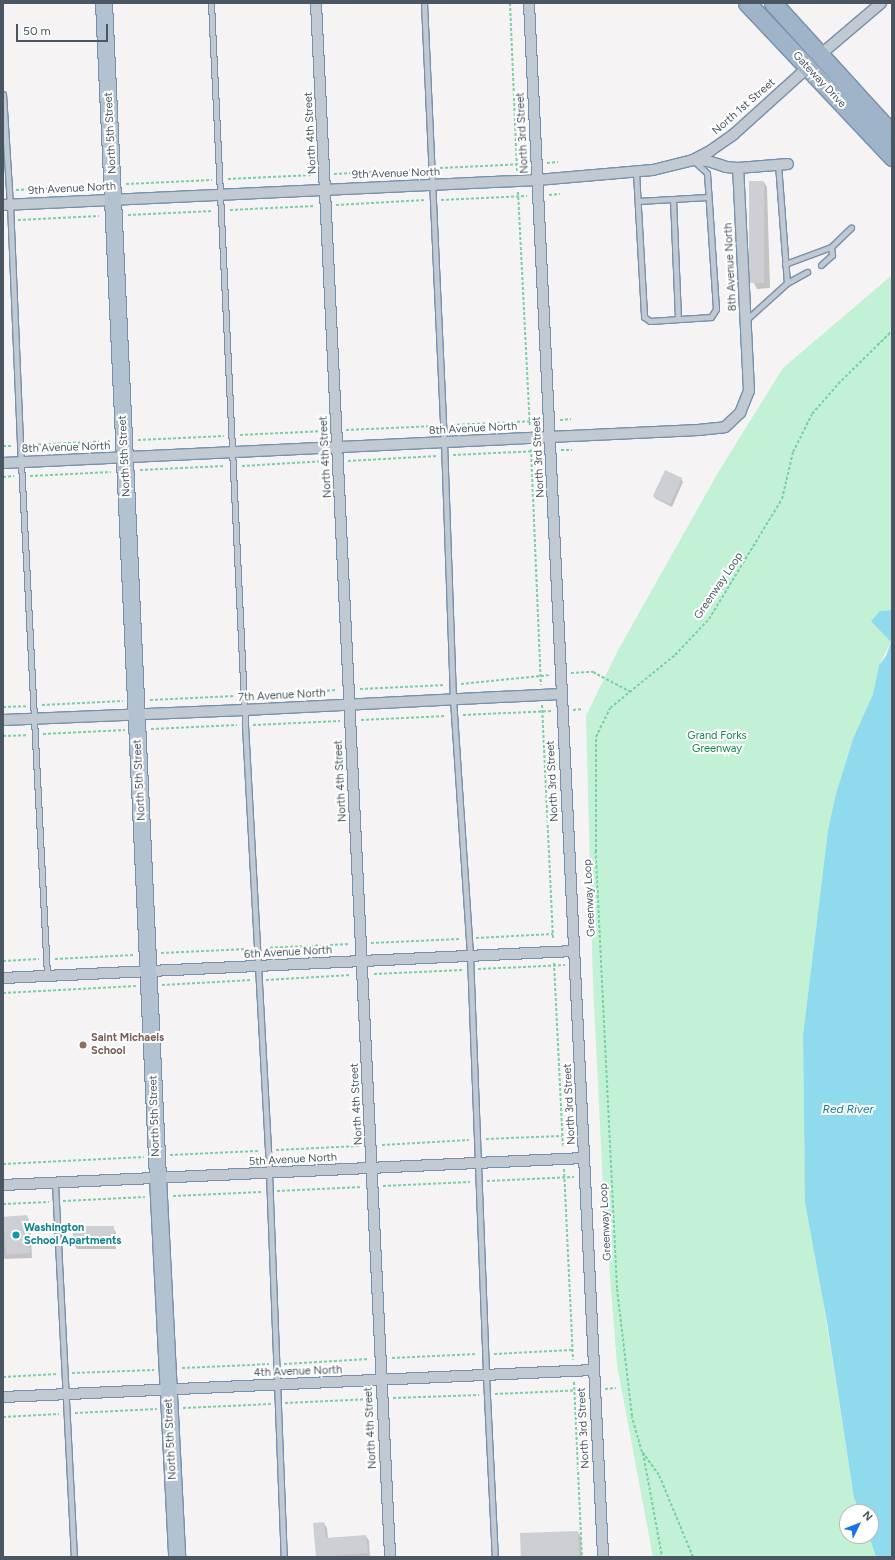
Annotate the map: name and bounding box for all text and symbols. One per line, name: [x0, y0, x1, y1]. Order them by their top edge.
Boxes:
scale bar: [18, 16, 110, 42]
text: 50 m: [23, 24, 51, 38]
street label: Gateway Drive: [790, 49, 848, 111]
street label: North 1st Street: [710, 76, 778, 138]
street label: North 5th Street: [102, 92, 120, 174]
street label: North 4th Street: [302, 92, 320, 174]
street label: North 3rd Street: [514, 92, 532, 174]
street label: 9th Avenue North: [352, 166, 440, 182]
street label: 9th Avenue North: [28, 180, 116, 198]
street label: 8th Avenue North: [722, 222, 740, 312]
street label: North 5th Street: [116, 415, 134, 497]
street label: North 4th Street: [317, 416, 335, 498]
street label: North 3rd Street: [530, 416, 548, 498]
street label: 8th Avenue North: [428, 420, 518, 438]
street label: 8th Avenue North: [22, 440, 110, 456]
street label: Greenway Loop: [692, 550, 746, 622]
street label: 7th Avenue North: [238, 687, 326, 705]
park label: Grand Forks Greenway: [687, 730, 747, 756]
street label: North 5th Street: [131, 739, 149, 821]
street label: North 4th Street: [332, 740, 350, 822]
street label: North 3rd Street: [544, 740, 562, 822]
street label: Greenway Loop: [581, 859, 599, 937]
street label: 6th Avenue North: [244, 944, 332, 962]
place label: Saint Michaels School: [91, 1032, 164, 1058]
marker: Saint Michaels School: [78, 1040, 88, 1050]
street label: North 4th Street: [348, 1063, 366, 1145]
street label: North 3rd Street: [561, 1063, 579, 1145]
street label: North 5th Street: [147, 1075, 163, 1157]
water label: Red River: [822, 1103, 874, 1117]
street label: 5th Avenue North: [249, 1151, 337, 1169]
street label: Greenway Loop: [597, 1183, 615, 1261]
place label: Washington School Apartments: [24, 1222, 121, 1248]
marker: Washington School Apartments: [11, 1230, 21, 1240]
street label: 4th Avenue North: [253, 1364, 343, 1380]
street label: North 4th Street: [362, 1387, 380, 1469]
street label: North 3rd Street: [575, 1387, 593, 1469]
street label: North 5th Street: [162, 1398, 180, 1480]
north arrow: [839, 1504, 879, 1544]
text: N: [860, 1509, 875, 1524]

